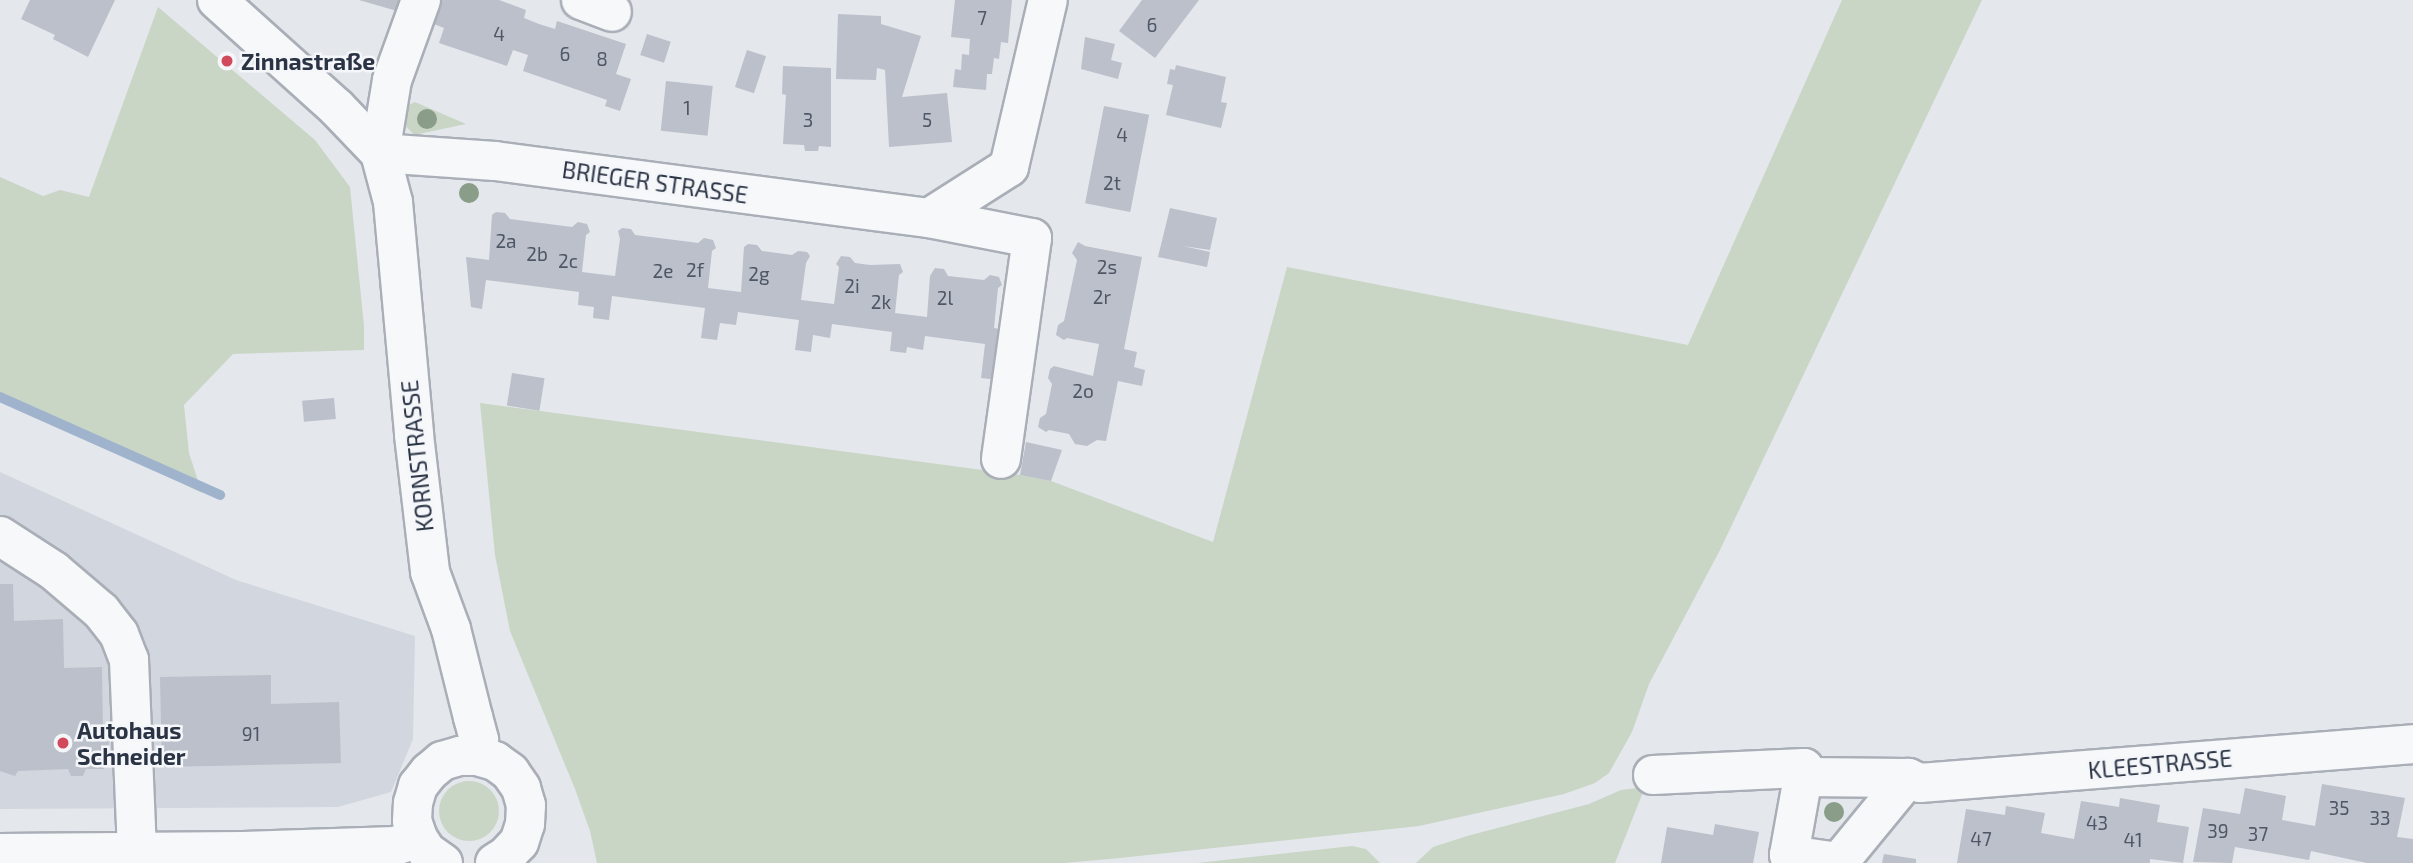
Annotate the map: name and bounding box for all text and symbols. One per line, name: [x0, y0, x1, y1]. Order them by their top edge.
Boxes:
house number: 7: [977, 7, 987, 29]
house number: 6: [1147, 14, 1157, 36]
house number: 4: [493, 23, 505, 45]
house number: 6: [560, 43, 570, 65]
place label: Zinnastraße: [241, 47, 375, 75]
house number: 8: [596, 48, 608, 70]
marker: Zinnastraße: [219, 53, 235, 69]
house number: 1: [683, 97, 691, 119]
house number: 3: [803, 109, 813, 131]
house number: 5: [922, 109, 932, 131]
house number: 4: [1116, 124, 1128, 146]
street label: BRIEGER STRASSE: [560, 155, 750, 209]
house number: 2t: [1103, 172, 1121, 194]
house number: 2a: [495, 230, 517, 252]
house number: 2b: [526, 243, 548, 265]
house number: 2c: [558, 250, 578, 272]
house number: 2s: [1097, 256, 1117, 278]
house number: 2f: [686, 259, 704, 281]
house number: 2e: [653, 260, 673, 282]
house number: 2g: [748, 263, 770, 285]
house number: 2i: [844, 275, 860, 297]
house number: 2r: [1093, 286, 1111, 308]
house number: 2l: [937, 287, 953, 309]
house number: 2k: [871, 291, 891, 313]
street label: KORNSTRASSE: [395, 379, 439, 533]
house number: 2o: [1072, 380, 1094, 402]
place label: Autohaus Schneider: [77, 716, 186, 770]
house number: 91: [242, 723, 260, 745]
marker: Autohaus Schneider: [55, 735, 71, 751]
street label: KLEESTRASSE: [2087, 744, 2233, 784]
house number: 35: [2329, 797, 2349, 819]
house number: 33: [2369, 807, 2391, 829]
house number: 43: [2086, 812, 2108, 834]
house number: 39: [2207, 820, 2229, 842]
house number: 37: [2248, 823, 2268, 845]
house number: 47: [1970, 828, 1992, 850]
house number: 41: [2123, 829, 2143, 851]

